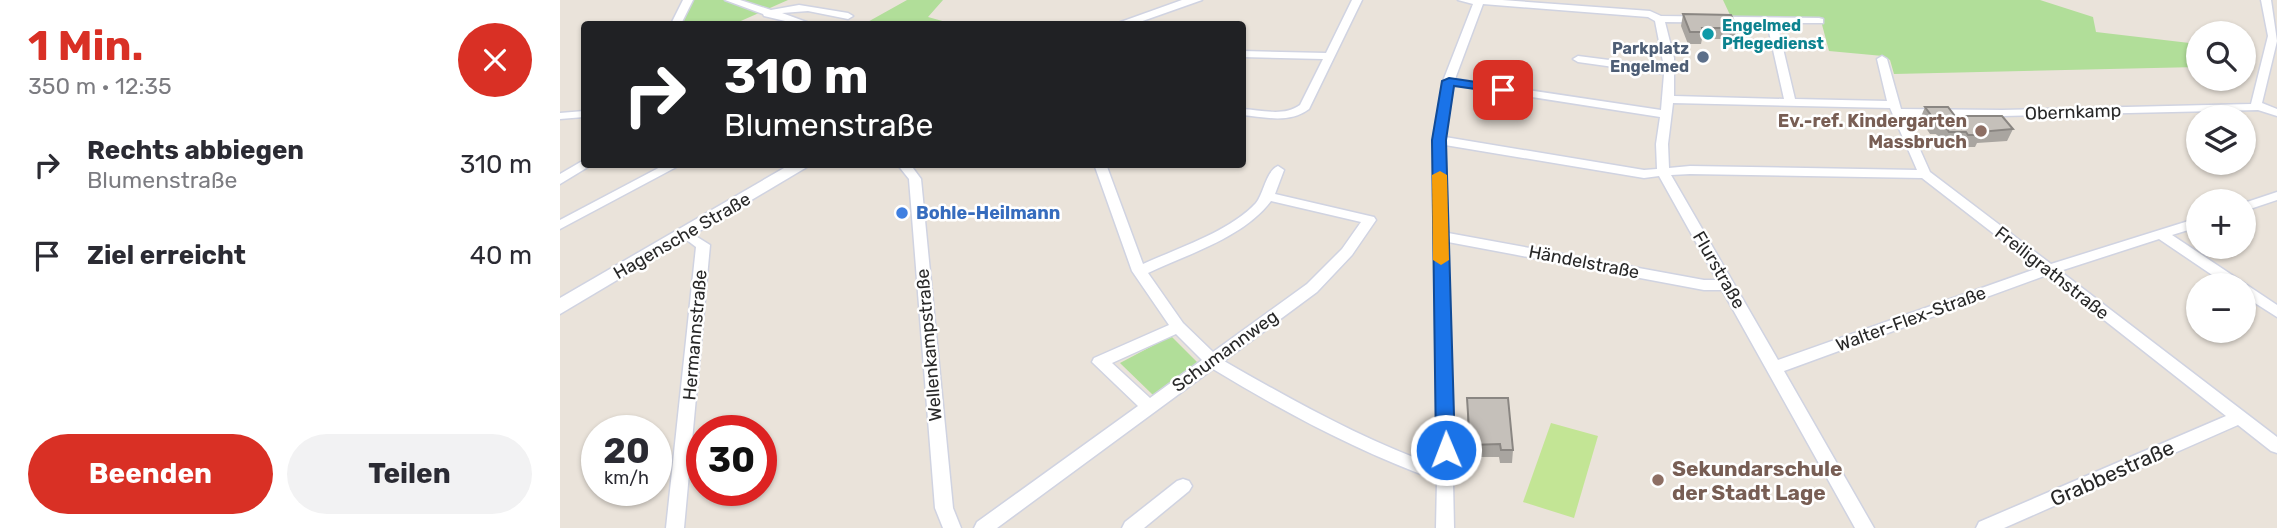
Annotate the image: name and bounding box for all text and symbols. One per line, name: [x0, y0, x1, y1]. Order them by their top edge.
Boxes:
place label: Engelmed Pflegedienst: [1722, 16, 1825, 53]
text: 1 Min.: [28, 21, 144, 71]
map controls: [2186, 21, 2256, 343]
button: search: [2186, 21, 2256, 91]
button: close: [458, 23, 532, 97]
marker: Engelmed Pflegedienst: [1700, 26, 1716, 42]
place label: Parkplatz Engelmed: [1610, 39, 1689, 76]
text: 310 m: [724, 47, 869, 105]
icon: right: [609, 49, 700, 140]
marker: Parkplatz Engelmed: [1695, 49, 1711, 65]
pin: [1473, 60, 1533, 120]
icon: arrive: [1484, 71, 1522, 109]
text: 350 m · 12:35: [28, 72, 172, 100]
street label: Obernkamp: [2024, 99, 2122, 125]
button: layers: [2186, 105, 2256, 175]
text: Blumenstraße: [724, 106, 933, 144]
place label: Ev.-ref. Kindergarten Massbruch: [1778, 110, 1967, 153]
marker: Ev.-ref. Kindergarten Massbruch: [1973, 123, 1989, 139]
text: Rechts abbiegen: [87, 135, 304, 166]
icon: right: [28, 146, 66, 184]
text: 310 m: [460, 149, 532, 180]
text: Blumenstraße: [87, 166, 237, 194]
street label: Hagensche Straße: [610, 188, 754, 284]
button: +: [2186, 189, 2256, 259]
place label: Bohle-Heilmann: [916, 202, 1060, 224]
marker: Bohle-Heilmann: [894, 205, 910, 221]
street label: Freiligrathstraße: [1990, 222, 2114, 324]
street label: Flurstraße: [1688, 227, 1750, 313]
icon: arrive: [28, 237, 66, 275]
text: Ziel erreicht: [87, 240, 246, 271]
text: 40 m: [470, 240, 532, 271]
street label: Händelstraße: [1527, 240, 1641, 284]
street label: Wellenkampstraße: [911, 268, 947, 422]
street label: Hermannstraße: [678, 269, 712, 401]
button: −: [2186, 273, 2256, 343]
street label: Walter-Flex-Straße: [1833, 282, 1989, 356]
street label: Schumannweg: [1168, 305, 1282, 397]
position arrow: [1409, 413, 1483, 487]
speed limit sign: 30: [686, 415, 777, 506]
text: 20: [603, 430, 650, 472]
button: Beenden: [28, 434, 273, 514]
button: Teilen: [287, 434, 532, 514]
street label: Grabbestraße: [2046, 435, 2178, 511]
place label: Sekundarschule der Stadt Lage: [1672, 456, 1842, 505]
text: km/h: [604, 467, 649, 489]
marker: Sekundarschule der Stadt Lage: [1650, 472, 1666, 488]

